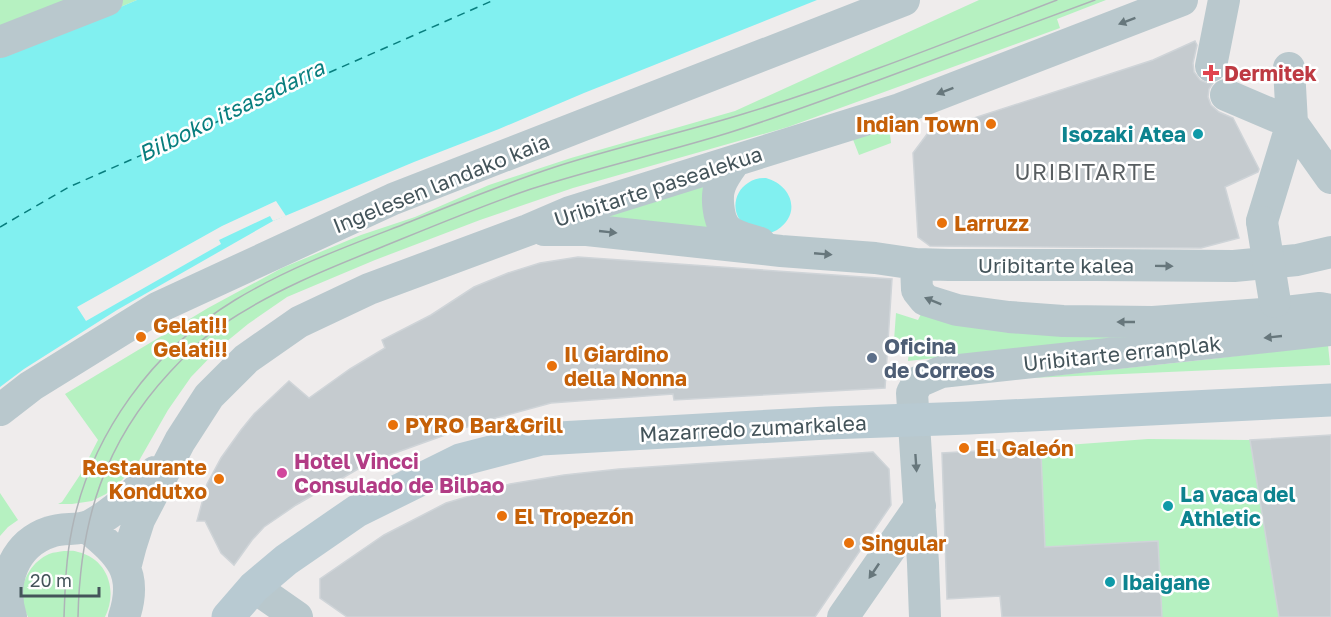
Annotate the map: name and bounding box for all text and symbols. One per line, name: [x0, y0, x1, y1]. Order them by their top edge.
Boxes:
one-way arrow: [1118, 16, 1136, 26]
water label: Bilboko itsasadarra: [134, 53, 330, 167]
place label: Dermitek: [1224, 60, 1317, 86]
marker: Dermitek: [1202, 64, 1220, 82]
one-way arrow: [936, 87, 954, 97]
place label: Indian Town: [856, 111, 979, 137]
marker: Indian Town: [984, 117, 998, 131]
place label: Isozaki Atea: [1061, 121, 1186, 147]
marker: Isozaki Atea: [1191, 127, 1205, 141]
street label: Ingelesen landako kaia: [329, 128, 553, 238]
street label: Uribitarte pasealekua: [551, 140, 765, 232]
district label: URIBITARTE: [1015, 158, 1158, 185]
place label: Larruzz: [954, 210, 1029, 236]
marker: Larruzz: [935, 216, 949, 230]
one-way arrow: [598, 227, 617, 237]
one-way arrow: [813, 249, 832, 259]
street label: Uribitarte kalea: [978, 252, 1134, 278]
one-way arrow: [1154, 261, 1173, 270]
one-way arrow: [924, 296, 942, 306]
place label: Gelati!! Gelati!!: [153, 312, 228, 362]
one-way arrow: [1117, 317, 1136, 327]
marker: Gelati!! Gelati!!: [134, 330, 148, 344]
street label: Uribitarte erranplak: [1022, 330, 1222, 376]
one-way arrow: [1263, 332, 1282, 342]
place label: Oficina de Correos: [884, 333, 995, 383]
place label: Il Giardino della Nonna: [564, 341, 687, 391]
marker: Oficina de Correos: [865, 351, 879, 365]
marker: Il Giardino della Nonna: [545, 359, 559, 373]
street label: Mazarredo zumarkalea: [639, 409, 867, 447]
place label: PYRO Bar&Grill: [405, 412, 563, 438]
marker: PYRO Bar&Grill: [386, 418, 400, 432]
place label: El Galeón: [976, 435, 1074, 461]
marker: El Galeón: [957, 441, 971, 455]
place label: Hotel Vincci Consulado de Bilbao: [294, 448, 504, 498]
place label: Restaurante Kondutxo: [82, 454, 207, 504]
one-way arrow: [911, 454, 921, 473]
marker: Hotel Vincci Consulado de Bilbao: [275, 466, 289, 480]
marker: Restaurante Kondutxo: [212, 472, 226, 486]
place label: La vaca del Athletic: [1180, 481, 1296, 531]
marker: La vaca del Athletic: [1161, 499, 1175, 513]
place label: El Tropezón: [514, 503, 634, 529]
marker: El Tropezón: [495, 509, 509, 523]
place label: Singular: [861, 530, 946, 556]
marker: Singular: [842, 536, 856, 550]
scale bar: [21, 560, 99, 598]
one-way arrow: [868, 563, 880, 579]
text: 20 m: [30, 569, 72, 591]
place label: Ibaigane: [1122, 569, 1210, 595]
marker: Ibaigane: [1103, 575, 1117, 589]

